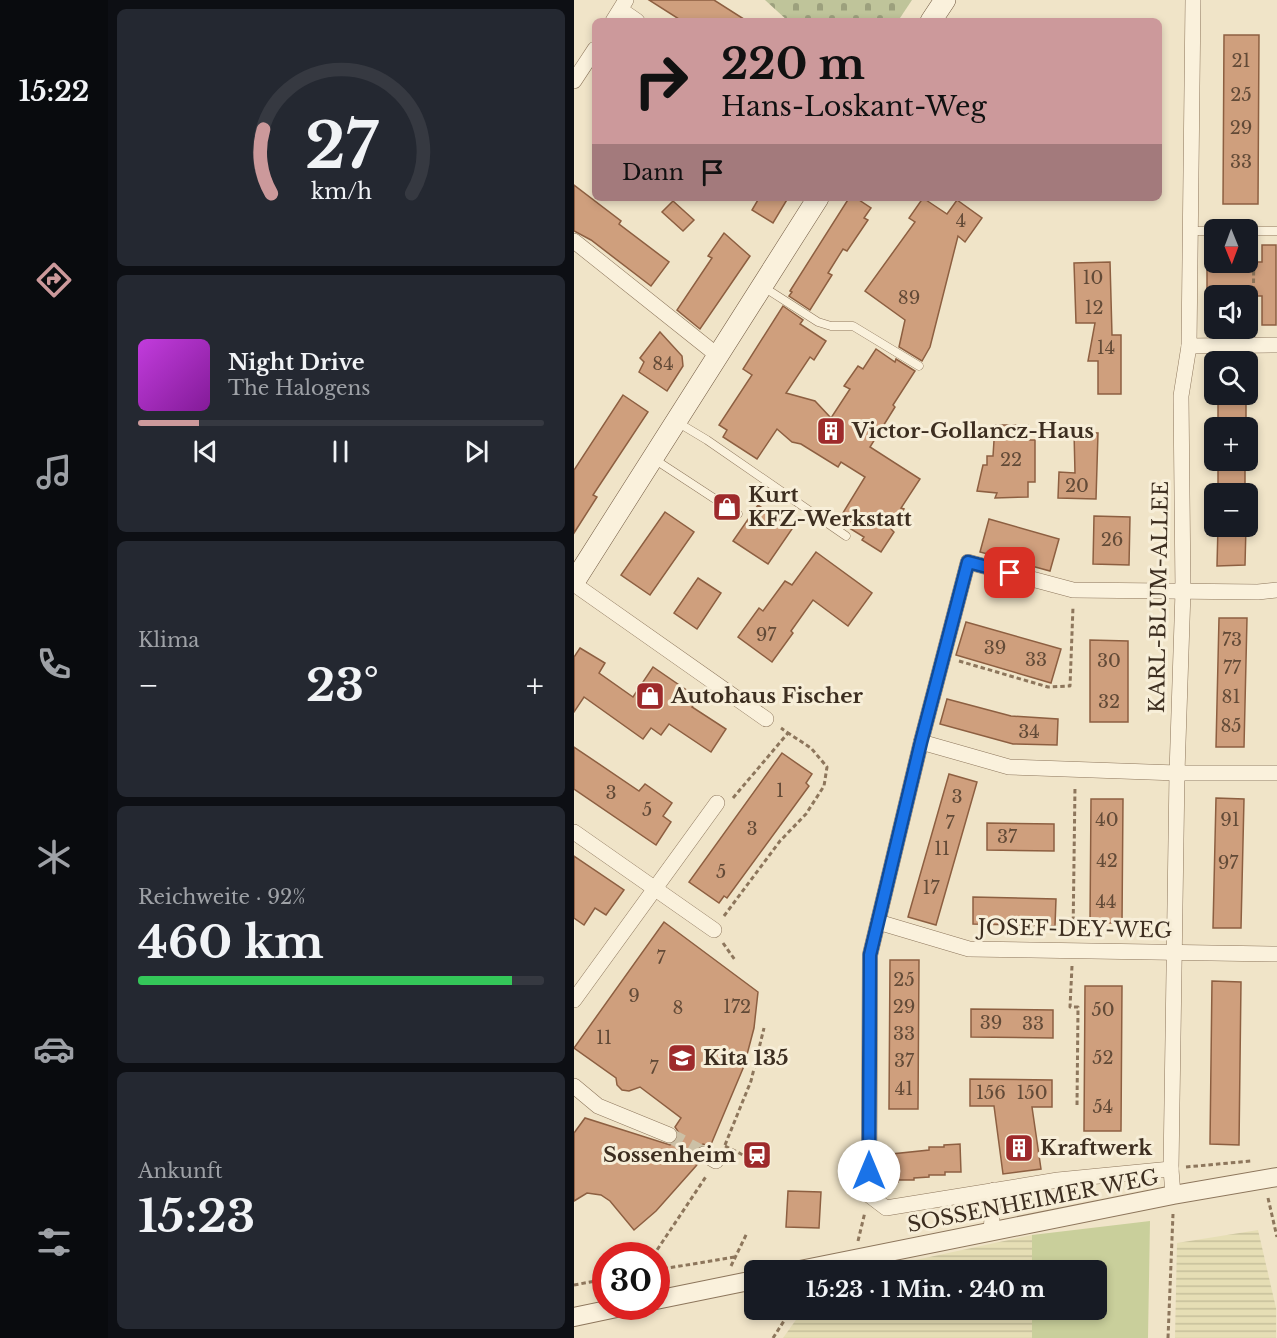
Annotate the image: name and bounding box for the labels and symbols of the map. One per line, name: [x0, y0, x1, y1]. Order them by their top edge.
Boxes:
house number: 21: [1231, 50, 1251, 72]
house number: 25: [1230, 84, 1252, 106]
house number: 29: [1230, 117, 1252, 139]
house number: 33: [1230, 151, 1252, 173]
house number: 4: [956, 210, 966, 232]
north arrow: [1204, 219, 1258, 273]
house number: 10: [1083, 267, 1103, 289]
house number: 89: [898, 287, 920, 309]
house number: 12: [1084, 297, 1104, 319]
house number: 14: [1097, 337, 1115, 359]
house number: 84: [652, 353, 674, 375]
building icon: Victor-Gollancz-Haus: [815, 415, 847, 447]
place label: Victor-Gollancz-Haus: [851, 418, 1094, 444]
house number: 22: [1000, 449, 1022, 471]
house number: 20: [1065, 475, 1089, 497]
street label: KARL-BLUM-ALLEE: [1144, 481, 1174, 713]
place label: Kurt KFZ-Werkstatt: [748, 482, 912, 532]
shop icon: Kurt KFZ-Werkstatt: [711, 491, 743, 523]
house number: 26: [1101, 529, 1123, 551]
pin: [984, 547, 1035, 598]
house number: 97: [756, 624, 777, 646]
house number: 73: [1222, 629, 1242, 651]
house number: 39: [984, 637, 1006, 659]
house number: 33: [1025, 649, 1047, 671]
house number: 30: [1097, 650, 1121, 672]
house number: 77: [1223, 657, 1242, 679]
shop icon: Autohaus Fischer: [634, 680, 666, 712]
place label: Autohaus Fischer: [670, 683, 863, 709]
house number: 81: [1222, 686, 1240, 708]
house number: 32: [1098, 691, 1120, 713]
house number: 85: [1220, 715, 1242, 737]
house number: 34: [1018, 721, 1040, 743]
house number: 1: [776, 780, 784, 802]
house number: 3: [605, 782, 617, 804]
house number: 3: [951, 786, 963, 808]
house number: 5: [642, 799, 652, 821]
house number: 40: [1095, 809, 1119, 831]
house number: 91: [1220, 809, 1240, 831]
house number: 7: [945, 812, 955, 834]
house number: 3: [746, 818, 758, 840]
house number: 37: [997, 826, 1018, 848]
house number: 11: [934, 838, 950, 860]
house number: 42: [1096, 850, 1118, 872]
house number: 97: [1218, 852, 1239, 874]
house number: 5: [716, 861, 726, 883]
house number: 17: [922, 877, 940, 899]
house number: 44: [1095, 891, 1117, 913]
street label: JOSEF-DEY-WEG: [975, 914, 1172, 944]
house number: 7: [656, 947, 666, 969]
house number: 25: [893, 969, 915, 991]
house number: 9: [628, 985, 640, 1007]
house number: 172: [723, 996, 751, 1018]
house number: 29: [893, 996, 915, 1018]
house number: 8: [673, 997, 683, 1019]
house number: 50: [1091, 999, 1115, 1021]
house number: 39: [980, 1012, 1002, 1034]
house number: 33: [1022, 1013, 1044, 1035]
house number: 33: [893, 1023, 915, 1045]
house number: 11: [596, 1027, 612, 1049]
school or university icon: Kita 135: [666, 1042, 698, 1074]
place label: Kita 135: [703, 1045, 789, 1071]
house number: 52: [1092, 1047, 1114, 1069]
house number: 37: [894, 1050, 915, 1072]
house number: 7: [649, 1057, 659, 1079]
house number: 41: [895, 1078, 913, 1100]
house number: 156: [976, 1082, 1006, 1104]
house number: 150: [1016, 1082, 1048, 1104]
house number: 54: [1093, 1096, 1113, 1118]
building icon: Kraftwerk: [1003, 1132, 1035, 1164]
place label: Kraftwerk: [1040, 1135, 1153, 1161]
station icon: Sossenheim: [741, 1139, 773, 1171]
position arrow: [837, 1139, 901, 1203]
place label: Sossenheim: [603, 1142, 736, 1168]
street label: SOSSENHEIMER WEG: [905, 1164, 1161, 1238]
speed limit sign: 30: [592, 1242, 670, 1320]

